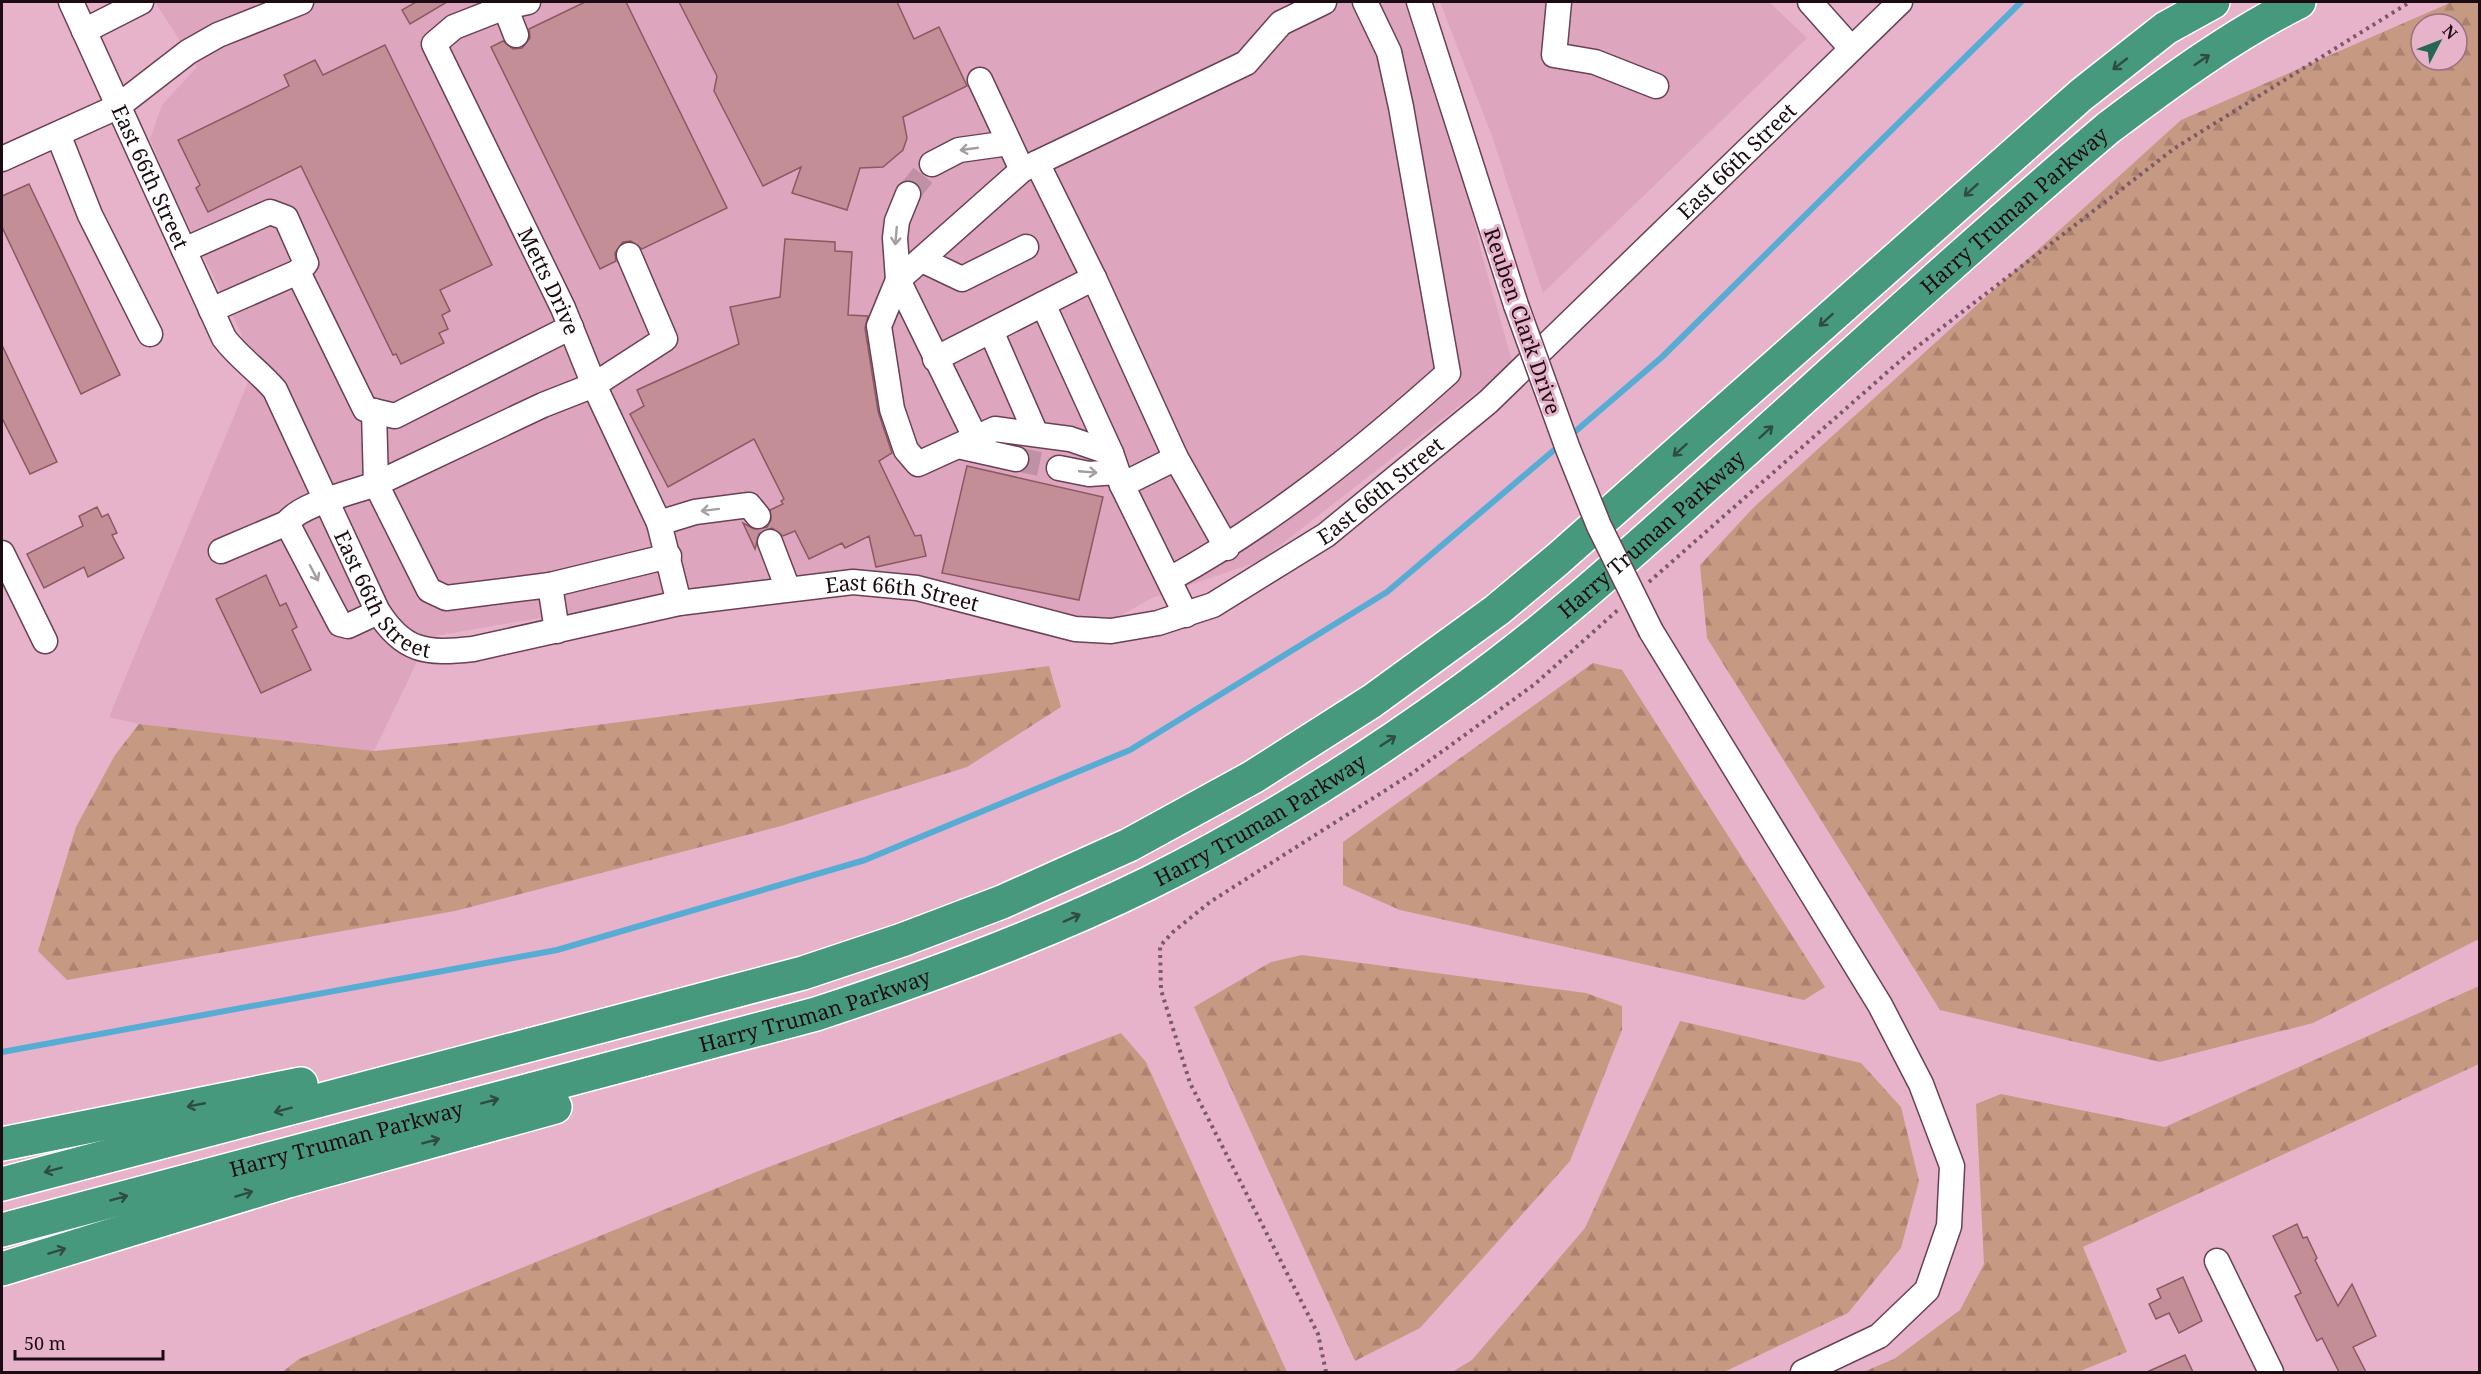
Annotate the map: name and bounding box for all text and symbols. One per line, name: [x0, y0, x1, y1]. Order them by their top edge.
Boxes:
north arrow: [2409, 12, 2469, 72]
text: N: [2438, 20, 2463, 44]
one-way arrow: [2193, 54, 2209, 66]
one-way arrow: [2112, 58, 2128, 71]
street label: East 66th Street: [1671, 96, 1802, 225]
street label: East 66th Street: [106, 100, 196, 253]
street label: Harry Truman Parkway: [1914, 120, 2114, 300]
one-way arrow: [960, 143, 980, 154]
one-way arrow: [1963, 184, 1979, 197]
street label: Metts Drive: [512, 223, 586, 339]
street label: Reuben Clark Drive: [1478, 224, 1568, 418]
one-way arrow: [890, 226, 901, 246]
one-way arrow: [1819, 313, 1834, 327]
one-way arrow: [1758, 425, 1773, 439]
street label: East 66th Street: [1312, 430, 1449, 551]
one-way arrow: [1673, 443, 1688, 457]
street label: Harry Truman Parkway: [1552, 444, 1751, 624]
one-way arrow: [1078, 467, 1098, 478]
one-way arrow: [701, 505, 721, 516]
street label: East 66th Street: [328, 526, 433, 664]
one-way arrow: [308, 564, 320, 581]
street label: East 66th Street: [824, 568, 982, 618]
one-way arrow: [1380, 735, 1397, 748]
street label: Harry Truman Parkway: [1149, 747, 1371, 892]
one-way arrow: [1062, 912, 1081, 923]
street label: Harry Truman Parkway: [696, 962, 934, 1058]
street label: Harry Truman Parkway: [226, 1094, 466, 1183]
one-way arrow: [480, 1094, 499, 1106]
one-way arrow: [186, 1100, 206, 1111]
one-way arrow: [274, 1105, 293, 1117]
one-way arrow: [422, 1135, 441, 1146]
one-way arrow: [44, 1165, 63, 1177]
one-way arrow: [234, 1188, 253, 1199]
one-way arrow: [109, 1191, 128, 1203]
one-way arrow: [47, 1245, 66, 1256]
scale bar: [15, 1323, 164, 1361]
text: 50 m: [24, 1331, 66, 1355]

